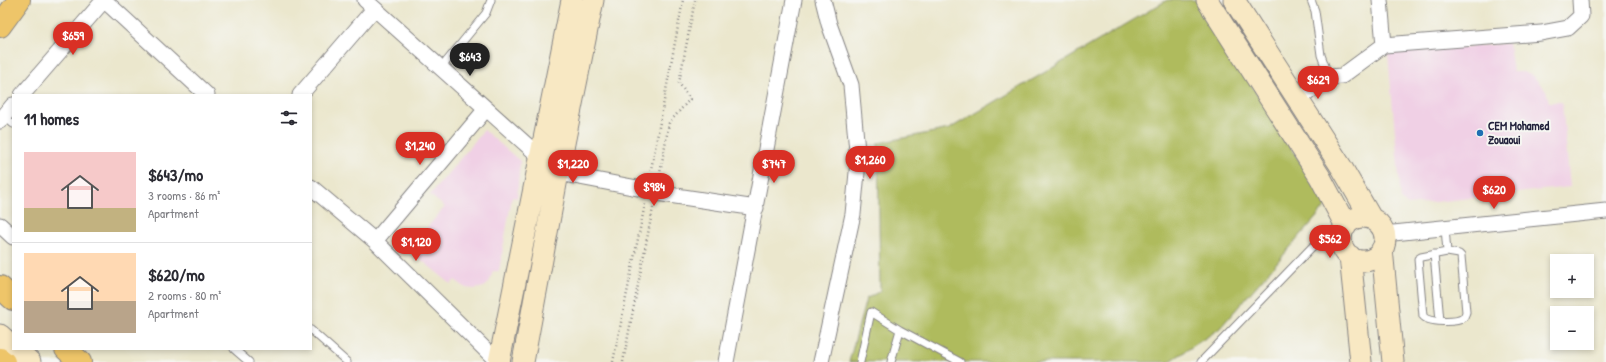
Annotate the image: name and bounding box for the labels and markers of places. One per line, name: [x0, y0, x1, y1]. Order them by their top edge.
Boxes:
pin: $659: [49, 22, 97, 56]
pin: $643: [446, 43, 494, 77]
pin: $629: [1294, 66, 1342, 100]
place label: CEM Mohamed Zouaoui: [1488, 117, 1549, 148]
marker: CEM Mohamed Zouaoui: [1475, 128, 1485, 138]
pin: $1,240: [387, 132, 453, 166]
pin: $1,260: [837, 146, 903, 180]
pin: $1,220: [540, 150, 606, 184]
pin: $747: [750, 150, 798, 184]
pin: $984: [630, 173, 678, 207]
pin: $620: [1470, 176, 1518, 210]
pin: $562: [1306, 225, 1354, 259]
pin: $1,120: [383, 228, 449, 262]

